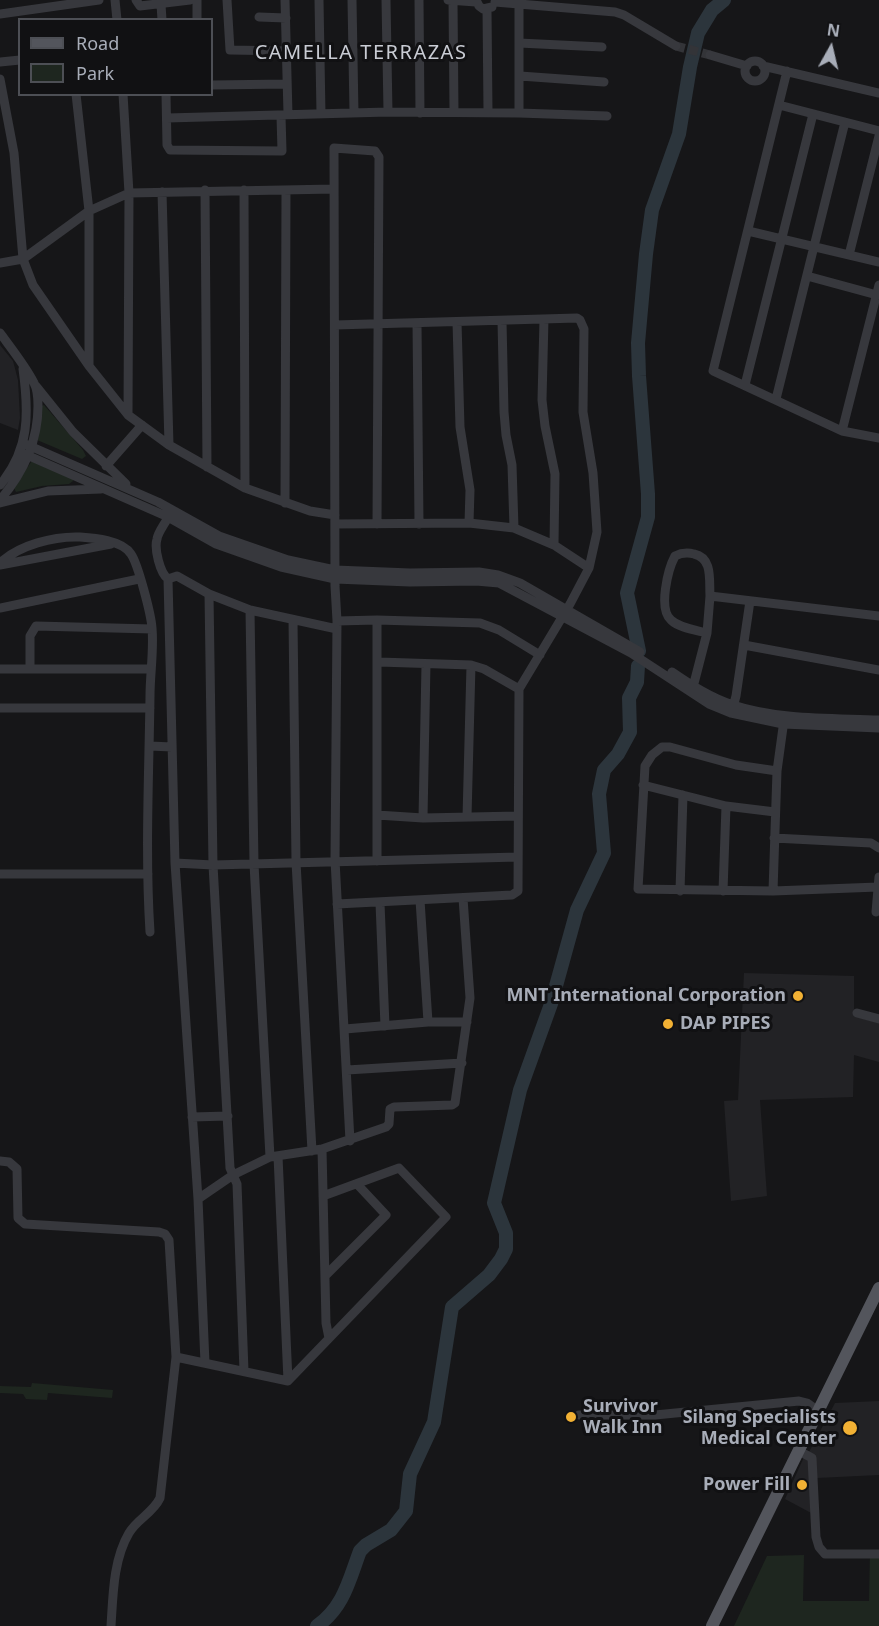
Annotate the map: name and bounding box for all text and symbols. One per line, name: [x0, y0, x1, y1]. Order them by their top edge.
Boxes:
legend: [18, 18, 213, 96]
north arrow: [801, 18, 861, 78]
text: N: [826, 18, 841, 42]
text: Road: [76, 31, 119, 55]
district label: CAMELLA TERRAZAS: [255, 41, 467, 65]
text: Park: [76, 61, 114, 85]
place label: MNT International Corporation: [506, 985, 786, 1007]
marker: MNT International Corporation: [791, 989, 805, 1003]
place label: DAP PIPES: [680, 1013, 770, 1035]
marker: DAP PIPES: [661, 1017, 675, 1031]
place label: Survivor Walk Inn: [583, 1396, 662, 1438]
place label: Silang Specialists Medical Center: [683, 1407, 836, 1450]
marker: Survivor Walk Inn: [564, 1410, 578, 1424]
marker: Silang Specialists Medical Center: [841, 1419, 859, 1437]
place label: Power Fill: [703, 1474, 790, 1496]
marker: Power Fill: [795, 1478, 809, 1492]

